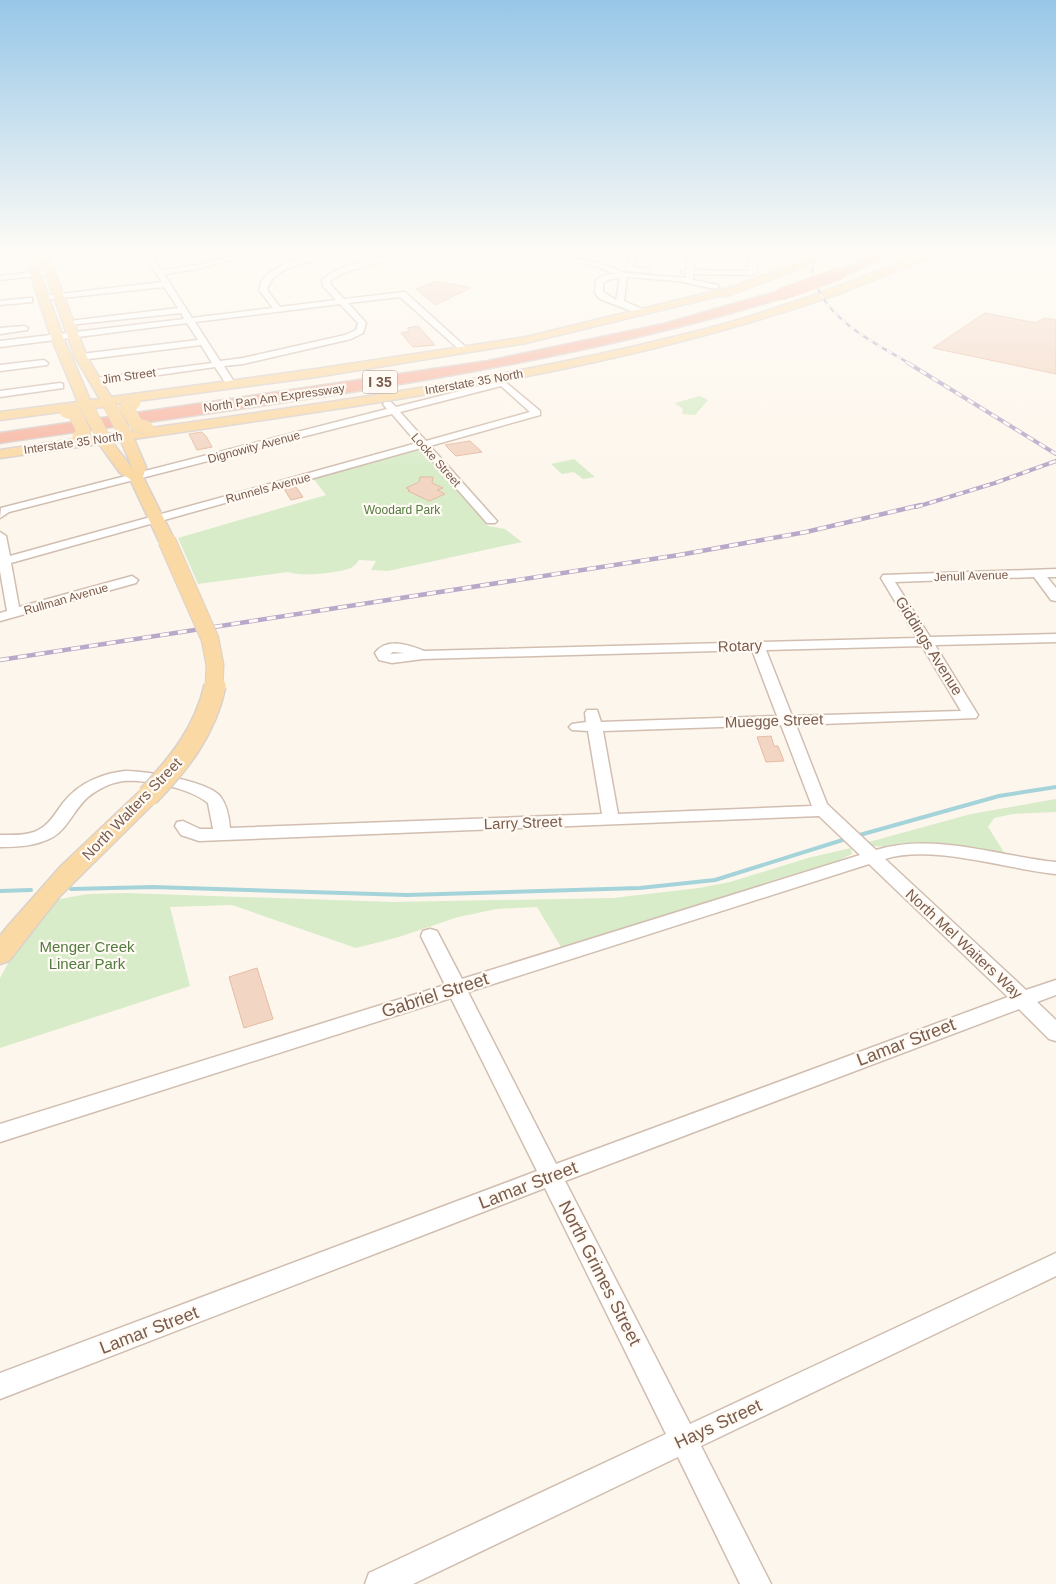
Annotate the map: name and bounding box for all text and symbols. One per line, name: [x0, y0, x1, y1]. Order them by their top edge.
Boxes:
street label: Jim Street: [101, 365, 157, 387]
street label: Interstate 35 North: [424, 366, 524, 398]
road number: I 35: [362, 371, 398, 394]
street label: North Pan Am Expressway: [202, 381, 346, 415]
street label: Dignowity Avenue: [206, 428, 302, 466]
street label: Interstate 35 North: [23, 429, 123, 457]
street label: Locke Street: [408, 430, 464, 490]
street label: Runnels Avenue: [224, 470, 312, 506]
park label: Woodard Park: [364, 503, 441, 517]
street label: Jenull Avenue: [934, 568, 1009, 584]
street label: Rullman Avenue: [22, 580, 110, 618]
street label: Giddings Avenue: [892, 593, 967, 698]
street label: Rotary: [718, 636, 763, 655]
street label: Muegge Street: [725, 710, 824, 731]
street label: North Walters Street: [79, 753, 185, 863]
street label: Larry Street: [484, 813, 563, 832]
street label: North Mel Waiters Way: [903, 885, 1026, 1002]
park label: Menger Creek Linear Park: [39, 938, 135, 972]
street label: Gabriel Street: [379, 968, 491, 1022]
street label: Lamar Street: [854, 1014, 958, 1070]
street label: Lamar Street: [476, 1157, 580, 1213]
street label: North Grimes Street: [555, 1197, 645, 1349]
street label: Lamar Street: [97, 1302, 201, 1358]
street label: Hays Street: [671, 1395, 765, 1453]

